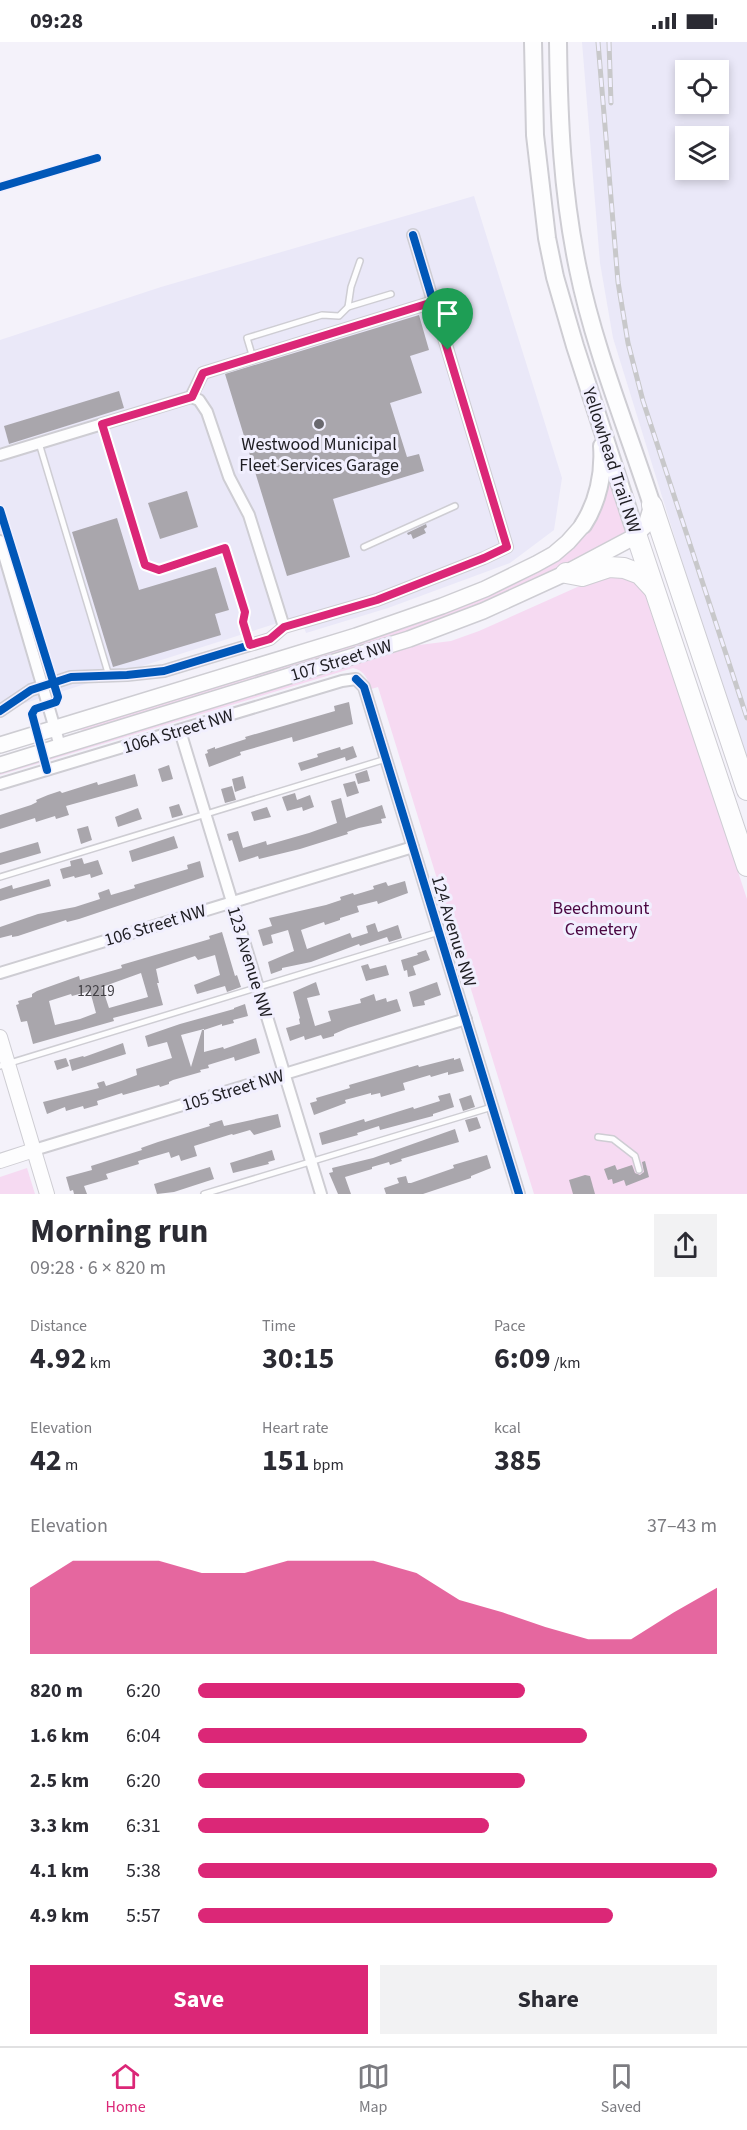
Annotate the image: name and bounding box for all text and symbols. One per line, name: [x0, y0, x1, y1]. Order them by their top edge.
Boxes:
text: 09:28: [30, 5, 83, 37]
map controls: [675, 60, 729, 180]
button: locate: [675, 60, 729, 114]
button: layers: [675, 126, 729, 180]
pin: [422, 288, 473, 350]
icon: arrive: [431, 297, 464, 330]
street label: Yellowhead Trail NW: [576, 383, 647, 536]
marker: Westwood Municipal Fleet Services Garage: [312, 417, 326, 431]
place label: Westwood Municipal Fleet Services Garage: [239, 432, 399, 478]
street label: 107 Street NW: [287, 633, 395, 688]
street label: 106A Street NW: [120, 703, 237, 760]
street label: 124 Avenue NW: [425, 872, 482, 990]
park label: Beechmount Cemetery: [553, 896, 649, 942]
street label: 106 Street NW: [101, 898, 209, 953]
street label: 123 Avenue NW: [221, 903, 278, 1021]
house number: 12219: [77, 981, 115, 1002]
street label: 105 Street NW: [179, 1063, 287, 1118]
text: Morning run: [30, 1208, 208, 1255]
button: share: [654, 1214, 717, 1277]
text: 09:28 · 6 × 820 m: [30, 1254, 166, 1282]
text: Distance: [30, 1315, 87, 1337]
text: Time: [262, 1315, 296, 1337]
text: Pace: [494, 1315, 525, 1337]
text: 4.92: [30, 1337, 87, 1380]
text: 30:15: [262, 1337, 334, 1380]
text: 6:09: [494, 1337, 551, 1380]
text: km: [87, 1352, 111, 1374]
text: /km: [551, 1352, 581, 1374]
text: Elevation: [30, 1417, 92, 1439]
text: Heart rate: [262, 1417, 329, 1439]
text: kcal: [494, 1417, 521, 1439]
text: 42: [30, 1439, 62, 1482]
text: 151: [262, 1439, 310, 1482]
text: 385: [494, 1439, 542, 1482]
text: m: [62, 1454, 78, 1476]
text: bpm: [310, 1454, 344, 1476]
text: Elevation: [30, 1512, 108, 1540]
text: 37–43 m: [647, 1512, 717, 1540]
text: 820 m: [30, 1677, 83, 1705]
text: 6:20: [126, 1677, 161, 1705]
text: 1.6 km: [30, 1722, 89, 1750]
text: 6:04: [126, 1722, 161, 1750]
text: 2.5 km: [30, 1767, 89, 1795]
text: 6:20: [126, 1767, 161, 1795]
text: 3.3 km: [30, 1812, 89, 1840]
text: 6:31: [126, 1812, 161, 1840]
text: 4.1 km: [30, 1857, 89, 1885]
text: 5:38: [126, 1857, 161, 1885]
text: 4.9 km: [30, 1902, 89, 1930]
text: 5:57: [126, 1902, 161, 1930]
button: Save: [30, 1965, 368, 2034]
button: Share: [380, 1965, 717, 2034]
tab: Home: [105, 2060, 146, 2118]
tab: Map: [357, 2060, 390, 2118]
tab: Saved: [601, 2060, 642, 2118]

